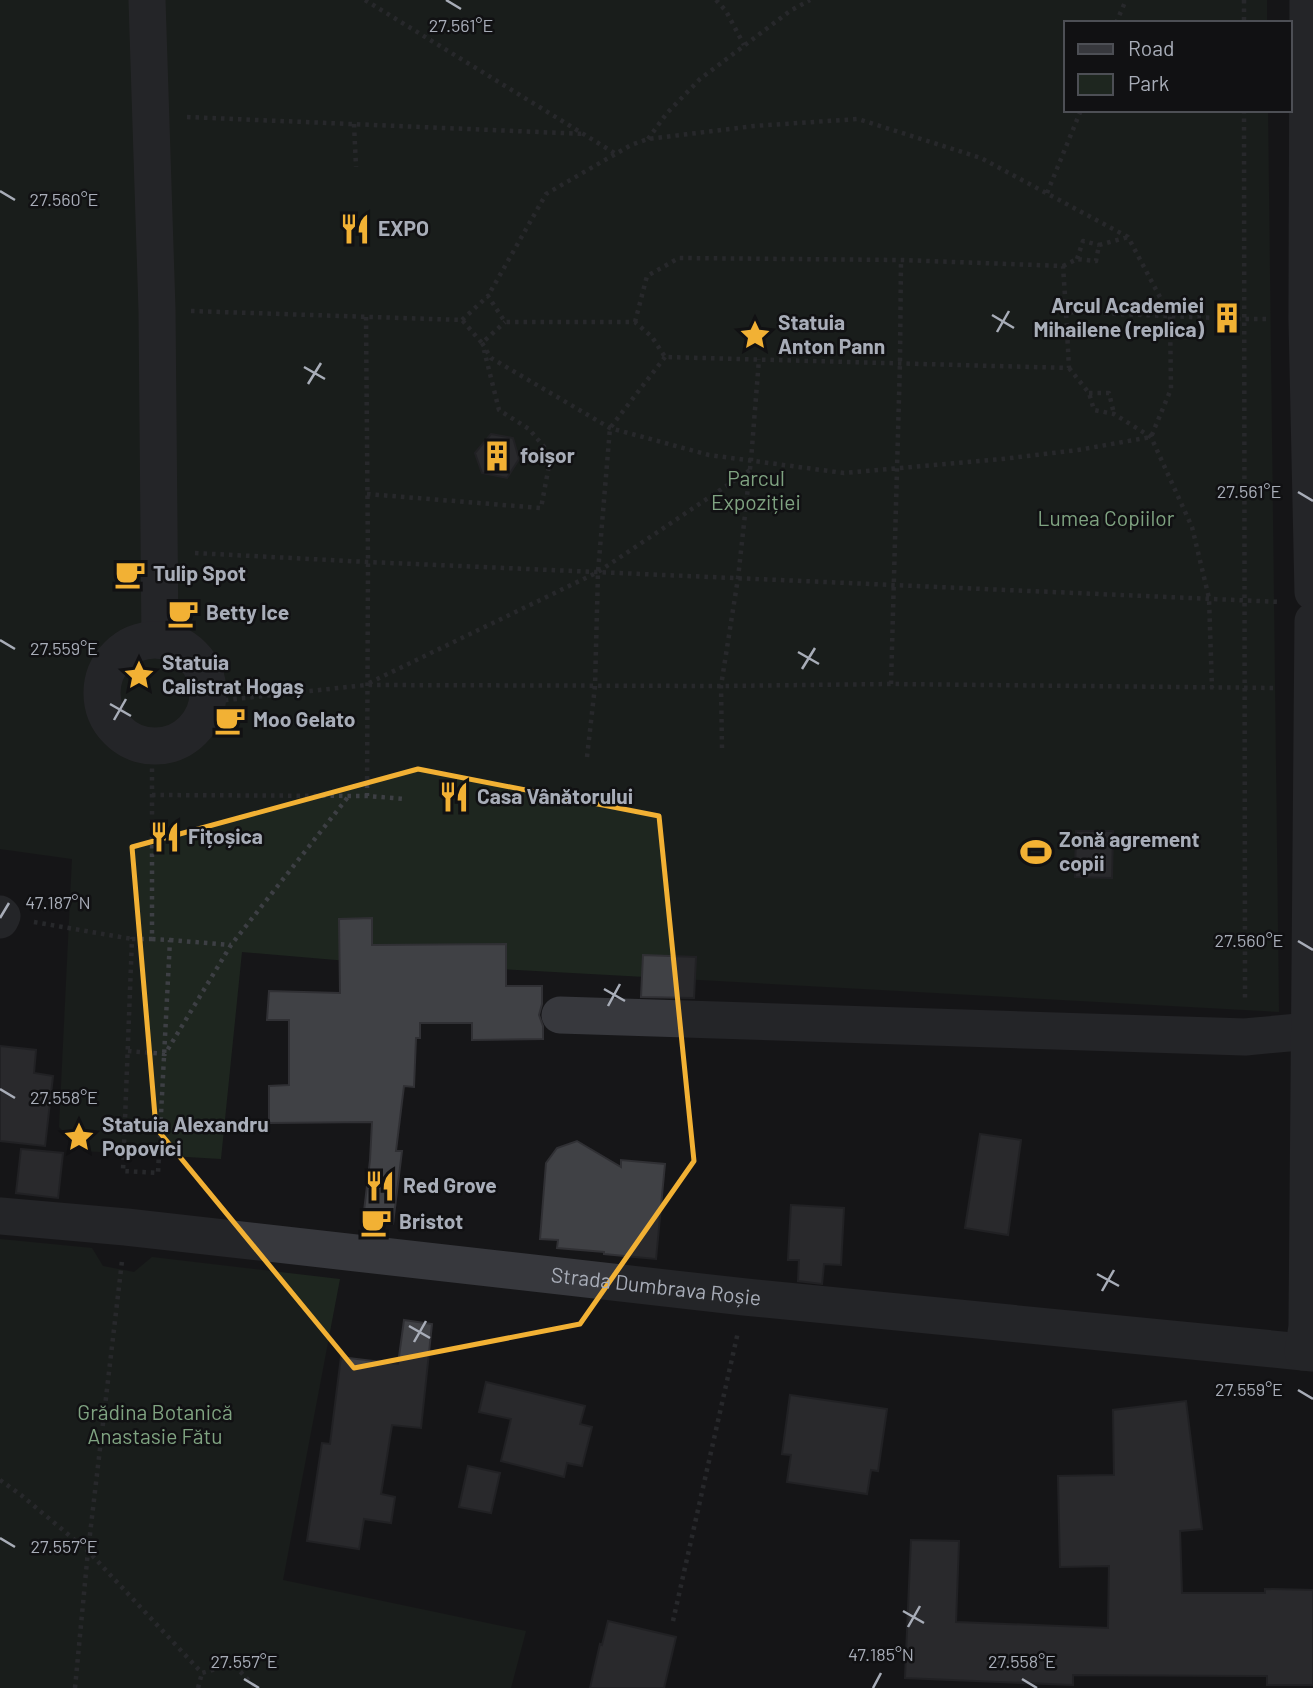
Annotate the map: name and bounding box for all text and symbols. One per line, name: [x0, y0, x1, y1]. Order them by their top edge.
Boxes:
text: 27.561°E: [429, 14, 493, 36]
legend: [1064, 21, 1292, 112]
text: Road: [1128, 35, 1174, 60]
text: Park: [1128, 70, 1169, 95]
text: 27.560°E: [30, 188, 98, 210]
restaurant icon: EXPO: [338, 212, 372, 246]
place label: EXPO: [378, 215, 429, 240]
place label: Arcul Academiei Mihailene (replica): [1033, 292, 1205, 341]
building icon: Arcul Academiei Mihailene (replica): [1210, 301, 1244, 335]
place label: Statuia Anton Pann: [778, 309, 885, 358]
place icon: Statuia Anton Pann: [738, 318, 772, 352]
building icon: foișor: [480, 439, 514, 473]
place label: foișor: [520, 442, 575, 467]
park label: Parcul Expoziției: [711, 465, 801, 514]
text: 27.561°E: [1217, 480, 1281, 502]
park label: Lumea Copiilor: [1038, 505, 1175, 530]
cafe icon: Tulip Spot: [113, 557, 147, 591]
place label: Tulip Spot: [153, 560, 246, 585]
cafe icon: Betty Ice: [166, 596, 200, 630]
place label: Betty Ice: [206, 599, 289, 624]
text: 27.559°E: [30, 637, 98, 659]
place label: Statuia Calistrat Hogaș: [162, 649, 304, 698]
place icon: Statuia Calistrat Hogaș: [122, 658, 156, 692]
cafe icon: Moo Gelato: [213, 703, 247, 737]
place label: Moo Gelato: [253, 706, 355, 731]
restaurant icon: Casa Vânătorului: [437, 780, 471, 814]
place label: Casa Vânătorului: [477, 783, 633, 808]
restaurant icon: Fițoșica: [148, 820, 182, 854]
place label: Fițoșica: [188, 823, 263, 848]
place label: Zonă agrement copii: [1059, 826, 1200, 875]
sports icon: Zonă agrement copii: [1019, 835, 1053, 869]
text: 47.187°N: [25, 891, 91, 913]
text: 27.560°E: [1215, 929, 1283, 951]
text: 27.558°E: [30, 1086, 98, 1108]
place label: Statuia Alexandru Popovici: [102, 1111, 269, 1160]
place icon: Statuia Alexandru Popovici: [62, 1120, 96, 1154]
restaurant icon: Red Grove: [363, 1169, 397, 1203]
place label: Red Grove: [403, 1172, 497, 1197]
cafe icon: Bristot: [359, 1205, 393, 1239]
place label: Bristot: [399, 1208, 463, 1233]
street label: Strada Dumbrava Roșie: [550, 1261, 763, 1310]
text: 27.559°E: [1215, 1378, 1283, 1400]
park label: Grădina Botanică Anastasie Fătu: [77, 1399, 233, 1448]
text: 27.557°E: [30, 1535, 98, 1557]
text: 47.185°N: [848, 1643, 914, 1665]
text: 27.557°E: [210, 1650, 278, 1672]
text: 27.558°E: [988, 1650, 1056, 1672]

